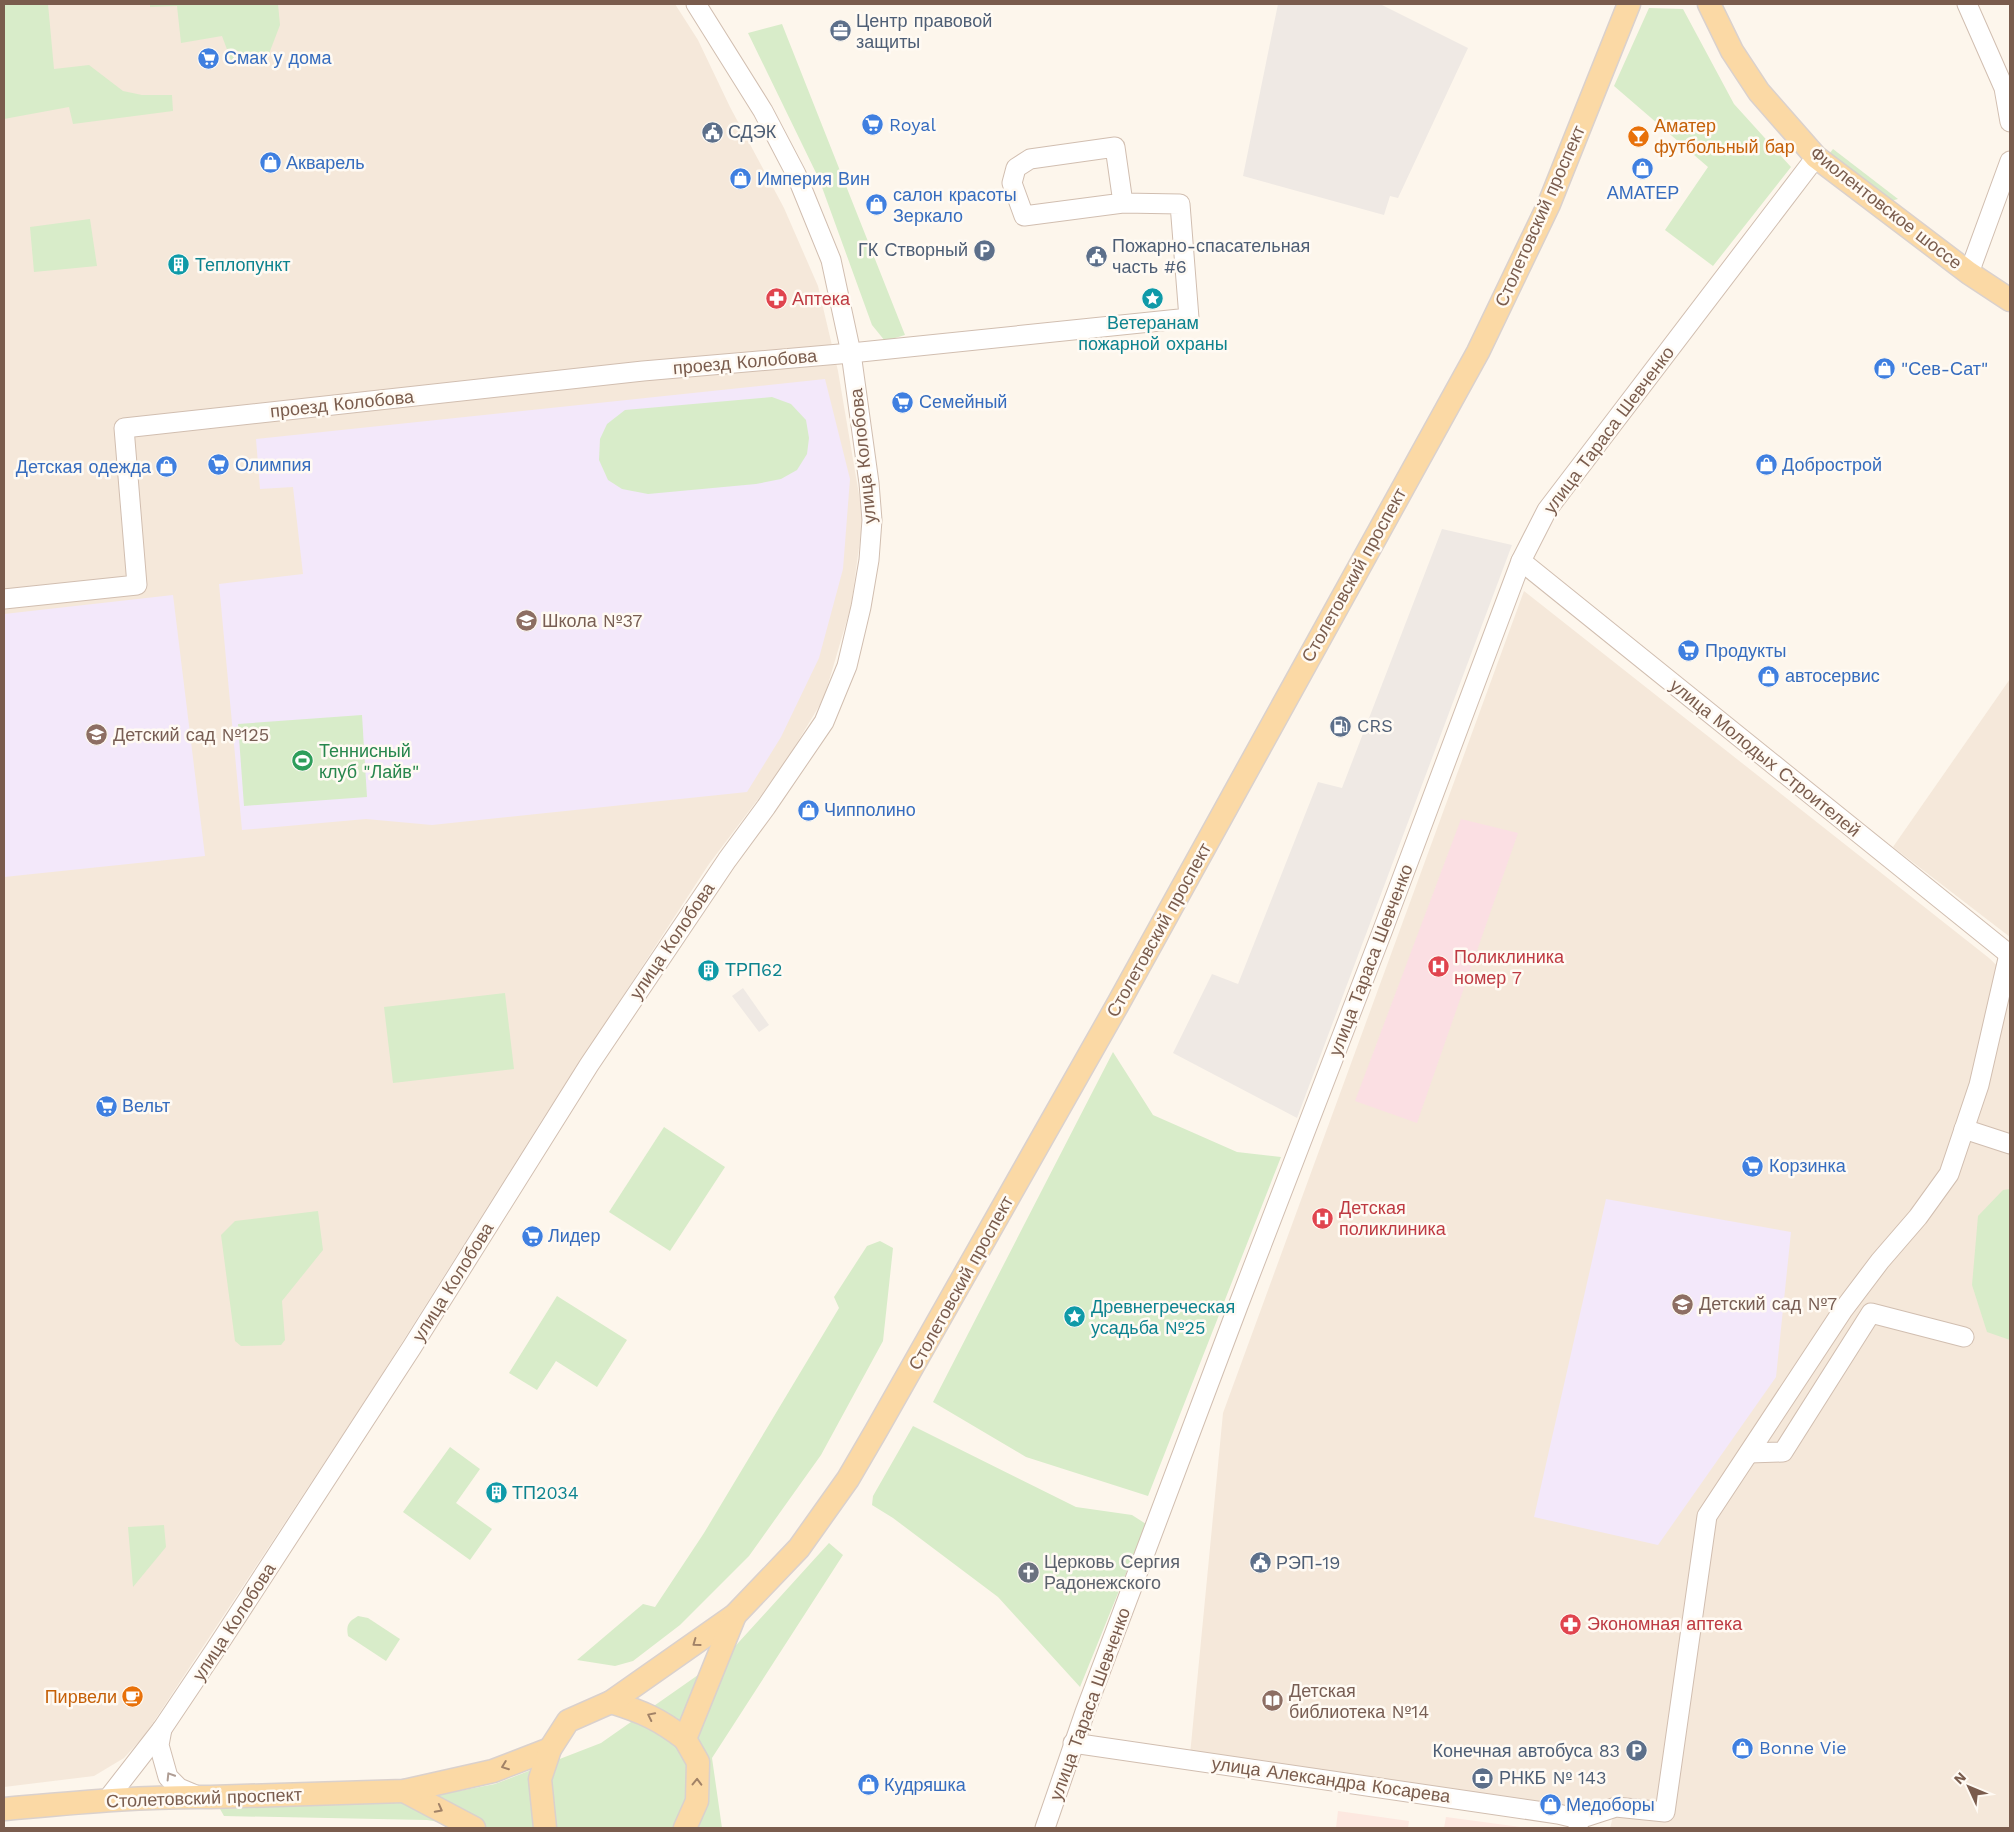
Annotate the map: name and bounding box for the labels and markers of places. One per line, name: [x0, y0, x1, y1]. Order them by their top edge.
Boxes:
place label: Центр правовой защиты: [856, 10, 992, 52]
office icon: Центр правовой защиты: [828, 19, 852, 43]
supermarket icon: Смак у дома: [196, 46, 220, 70]
place label: Смак у дома: [224, 47, 332, 68]
supermarket icon: Royal: [861, 113, 885, 137]
place label: Royal: [889, 114, 936, 135]
place label: Аматер футбольный бар: [1654, 115, 1795, 157]
public building icon: СДЭК: [700, 120, 724, 144]
place label: СДЭК: [728, 121, 777, 142]
bar icon: Аматер футбольный бар: [1626, 124, 1650, 148]
shop icon: Акварель: [258, 151, 282, 175]
place label: Акварель: [286, 152, 365, 173]
shop icon: АМАТЕР: [1631, 156, 1655, 180]
shop icon: Империя Вин: [729, 167, 753, 191]
place label: Империя Вин: [757, 168, 870, 189]
place label: АМАТЕР: [1607, 182, 1679, 203]
place label: салон красоты Зеркало: [893, 184, 1017, 226]
shop icon: салон красоты Зеркало: [865, 193, 889, 217]
place label: Пожарно-спасательная часть #6: [1112, 235, 1310, 277]
parking icon: ГК Створный: [972, 238, 996, 262]
place label: ГК Створный: [858, 239, 968, 260]
public building icon: Пожарно-спасательная часть #6: [1084, 244, 1108, 268]
building icon: Теплопункт: [167, 253, 191, 277]
place label: Теплопункт: [195, 254, 290, 275]
place icon: Ветеранам пожарной охраны: [1141, 286, 1165, 310]
pharmacy icon: Аптека: [764, 287, 788, 311]
place label: Аптека: [792, 288, 851, 309]
place label: Ветеранам пожарной охраны: [1078, 312, 1228, 354]
shop icon: "Сев-Сат": [1873, 357, 1897, 381]
place label: "Сев-Сат": [1901, 358, 1988, 379]
supermarket icon: Семейный: [891, 390, 915, 414]
place label: Семейный: [919, 391, 1007, 412]
supermarket icon: Олимпия: [207, 453, 231, 477]
shop icon: Добрострой: [1754, 453, 1778, 477]
place label: Олимпия: [235, 454, 311, 475]
place label: Добрострой: [1782, 454, 1882, 475]
shop icon: Детская одежда: [155, 455, 179, 479]
place label: Детская одежда: [16, 456, 152, 477]
school or university icon: Школа №37: [514, 609, 538, 633]
place label: Школа №37: [542, 610, 642, 631]
supermarket icon: Продукты: [1677, 639, 1701, 663]
place label: Продукты: [1705, 640, 1786, 661]
shop icon: автосервис: [1757, 664, 1781, 688]
place label: автосервис: [1785, 665, 1880, 686]
fuel station icon: CRS: [1329, 714, 1353, 738]
place label: CRS: [1357, 715, 1393, 736]
school or university icon: Детский сад №125: [85, 723, 109, 747]
place label: Детский сад №125: [113, 724, 269, 745]
place label: Теннисный клуб "Лайв": [319, 740, 419, 782]
sports icon: Теннисный клуб "Лайв": [291, 749, 315, 773]
shop icon: Чипполино: [796, 798, 820, 822]
place label: Чипполино: [824, 799, 916, 820]
place label: Поликлиника номер 7: [1454, 946, 1565, 988]
hospital icon: Поликлиника номер 7: [1426, 955, 1450, 979]
building icon: ТРП62: [697, 958, 721, 982]
place label: ТРП62: [725, 959, 782, 980]
supermarket icon: Вельт: [94, 1094, 118, 1118]
place label: Вельт: [122, 1095, 170, 1116]
supermarket icon: Корзинка: [1741, 1154, 1765, 1178]
place label: Корзинка: [1769, 1155, 1847, 1176]
place label: Детская поликлиника: [1339, 1197, 1447, 1239]
hospital icon: Детская поликлиника: [1311, 1206, 1335, 1230]
supermarket icon: Лидер: [520, 1224, 544, 1248]
place label: Лидер: [548, 1225, 600, 1246]
school or university icon: Детский сад №7: [1671, 1292, 1695, 1316]
place label: Детский сад №7: [1699, 1293, 1837, 1314]
place label: Древнегреческая усадьба №25: [1091, 1296, 1235, 1338]
place icon: Древнегреческая усадьба №25: [1063, 1305, 1087, 1329]
building icon: ТП2034: [484, 1481, 508, 1505]
place label: ТП2034: [512, 1482, 579, 1503]
place label: Церковь Сергия Радонежского: [1044, 1551, 1180, 1593]
public building icon: РЭП-19: [1248, 1551, 1272, 1575]
place label: РЭП-19: [1276, 1552, 1340, 1573]
church icon: Церковь Сергия Радонежского: [1016, 1560, 1040, 1584]
pharmacy icon: Экономная аптека: [1559, 1612, 1583, 1636]
place label: Экономная аптека: [1587, 1613, 1743, 1634]
place label: Детская библиотека №14: [1289, 1680, 1429, 1722]
cafe icon: Пирвели: [121, 1685, 145, 1709]
place label: Пирвели: [45, 1686, 117, 1707]
library icon: Детская библиотека №14: [1261, 1689, 1285, 1713]
shop icon: Bonne Vie: [1731, 1736, 1755, 1760]
place label: Bonne Vie: [1759, 1737, 1847, 1758]
parking icon: Конечная автобуса 83: [1624, 1739, 1648, 1763]
place label: Конечная автобуса 83: [1433, 1740, 1620, 1761]
bank icon: РНКБ № 143: [1471, 1766, 1495, 1790]
place label: РНКБ № 143: [1499, 1767, 1606, 1788]
shop icon: Кудряшка: [856, 1773, 880, 1797]
place label: Кудряшка: [884, 1774, 967, 1795]
shop icon: Медоборы: [1538, 1793, 1562, 1817]
place label: Медоборы: [1566, 1794, 1655, 1815]

